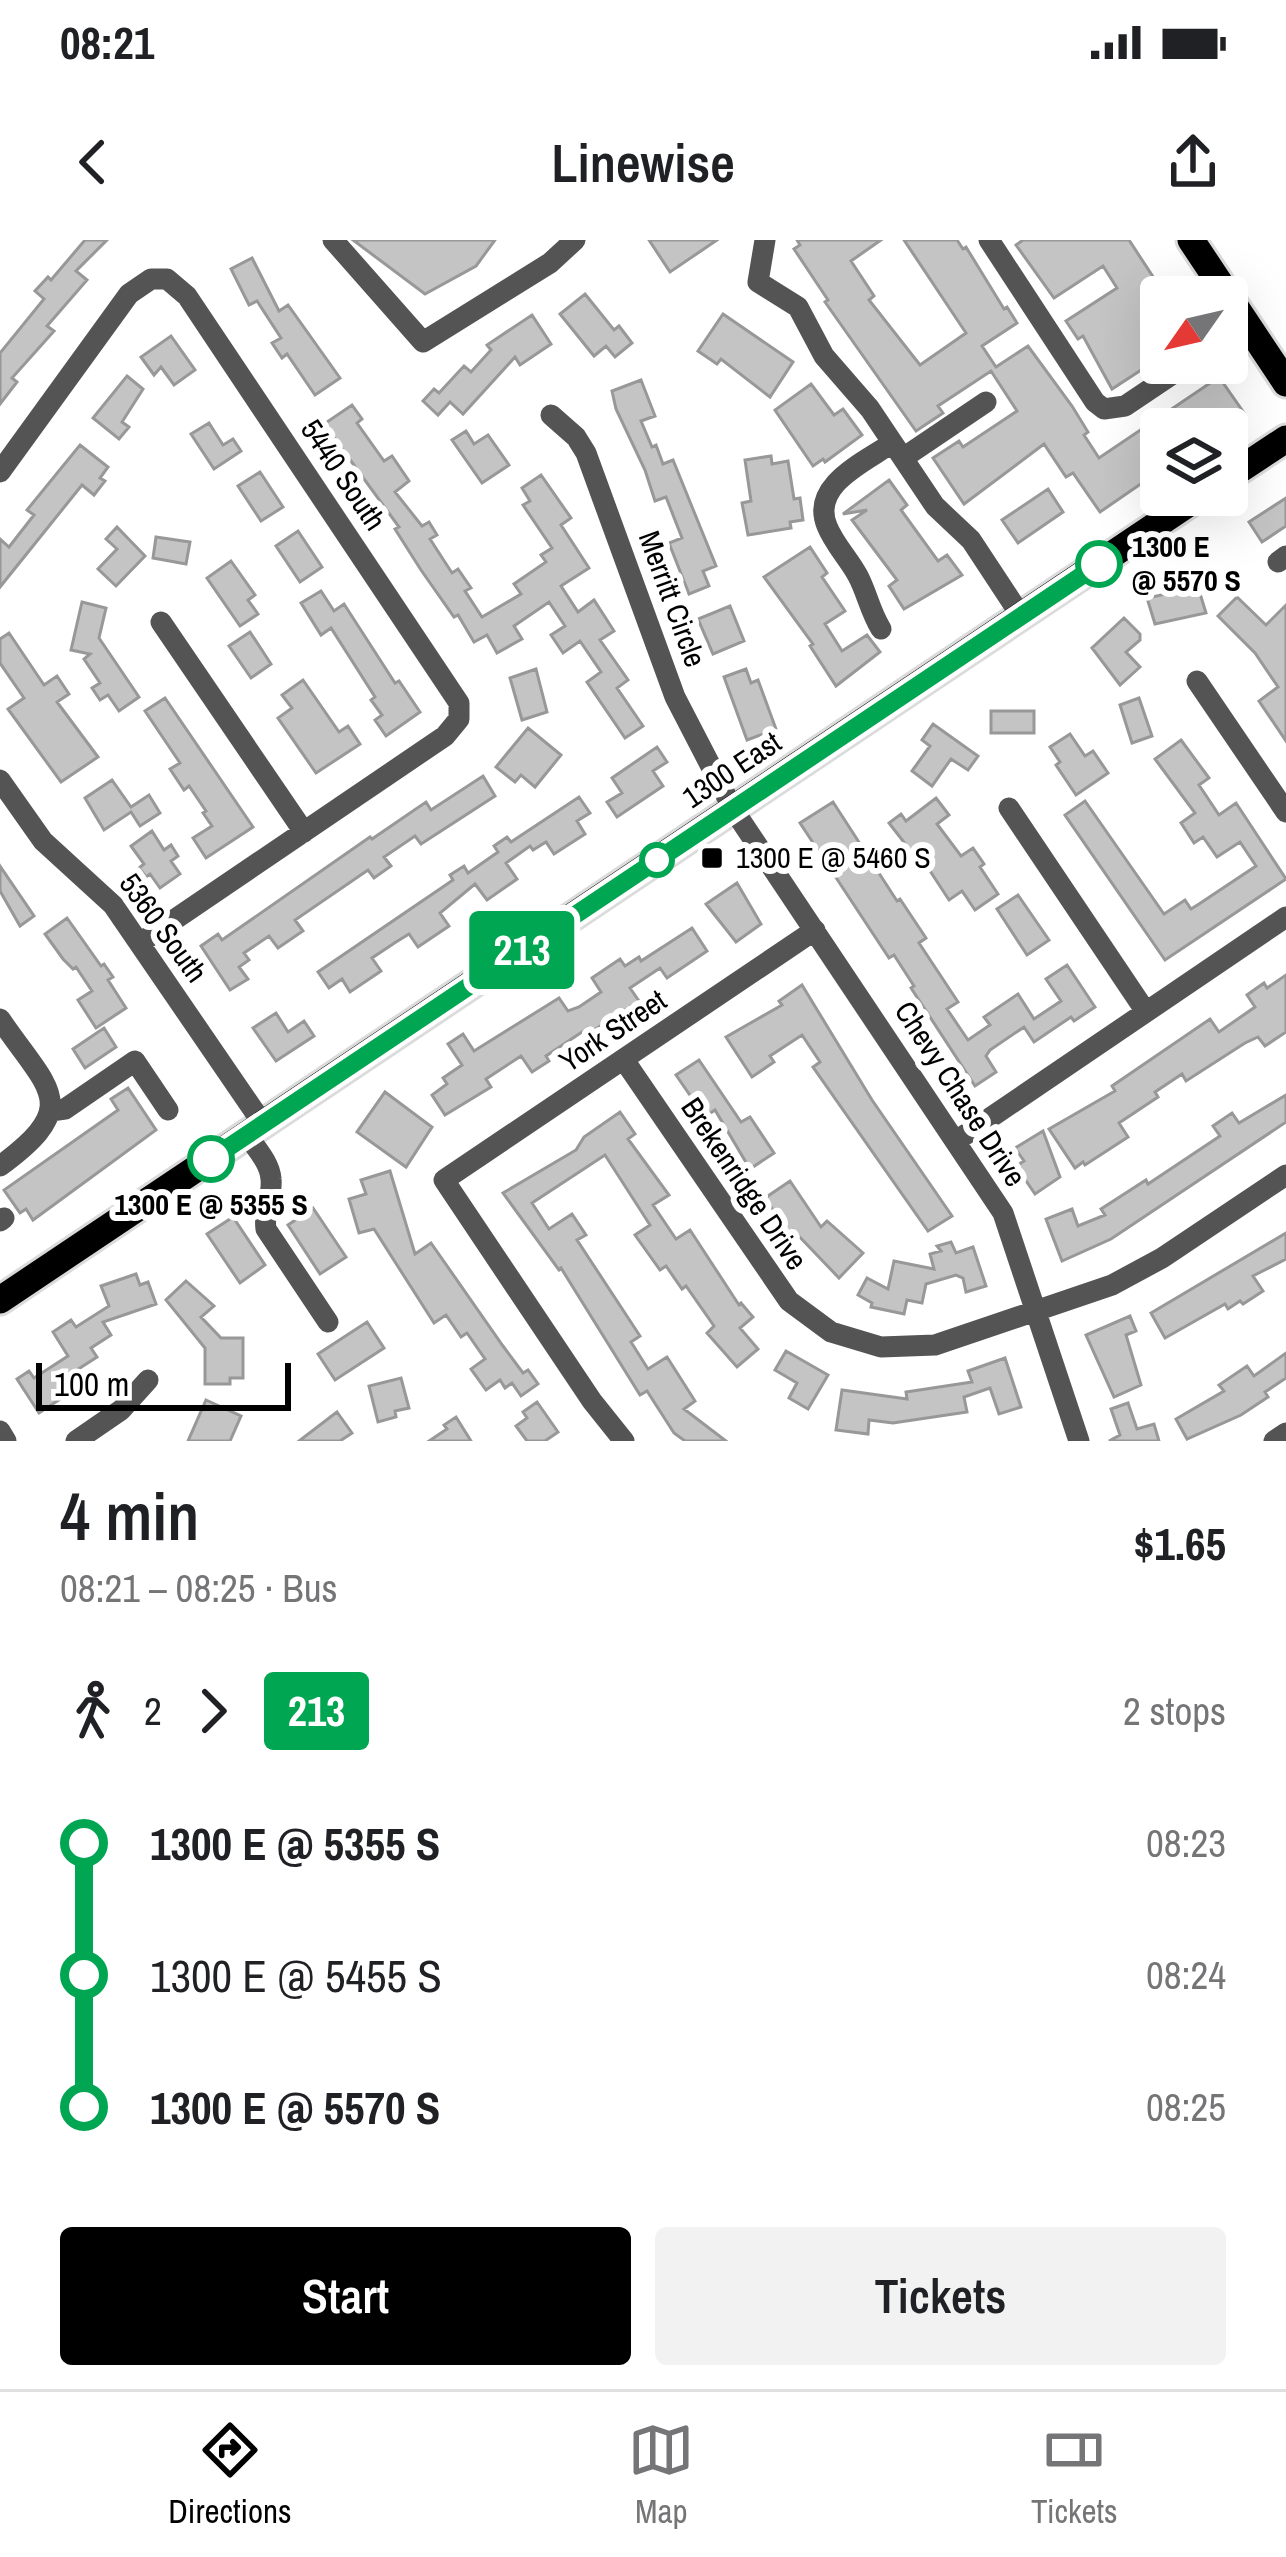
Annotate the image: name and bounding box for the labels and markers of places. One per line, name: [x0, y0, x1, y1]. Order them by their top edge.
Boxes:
place label: 1300 E @ 5570 S: [1132, 526, 1241, 600]
marker: 1300 E @ 5570 S: [1077, 542, 1121, 586]
place label: 1300 E @ 5460 S: [736, 837, 931, 877]
unlabelled marker: [641, 844, 673, 876]
marker: 1300 E @ 5460 S: [699, 845, 725, 871]
marker: 1300 E @ 5355 S: [189, 1137, 233, 1181]
place label: 1300 E @ 5355 S: [114, 1184, 308, 1224]

